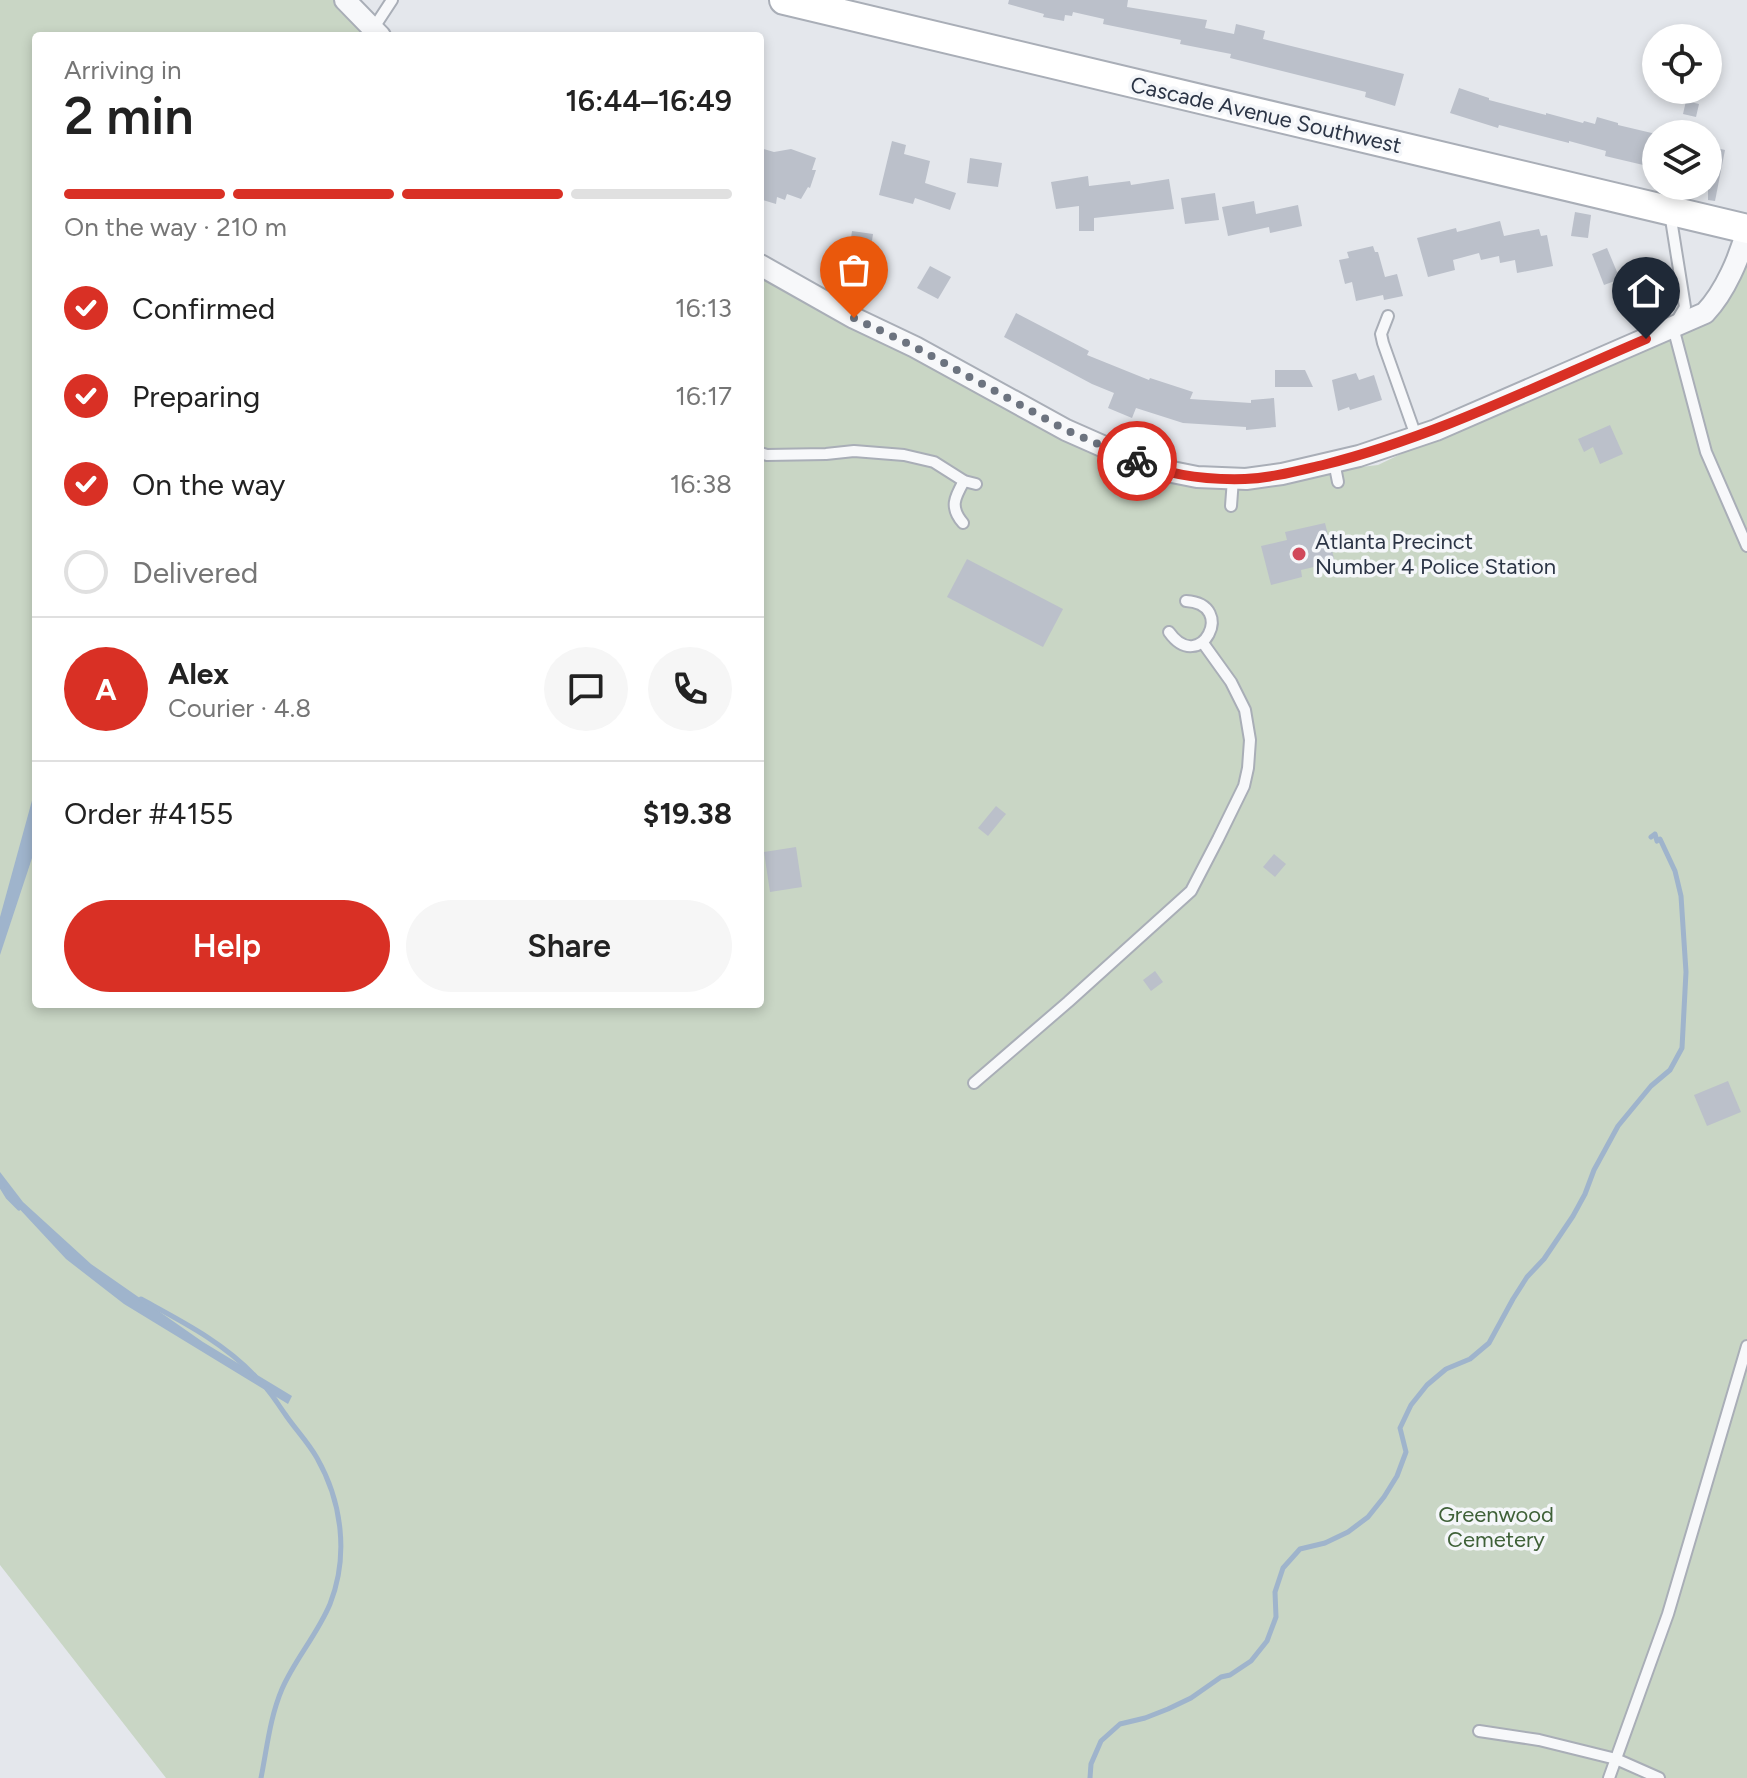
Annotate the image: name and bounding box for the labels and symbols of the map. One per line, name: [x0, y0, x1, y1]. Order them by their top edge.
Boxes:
street label: Cascade Avenue Southwest: [1128, 71, 1404, 159]
pin: [820, 236, 888, 318]
pin: [1612, 257, 1680, 339]
courier: [1097, 421, 1177, 501]
place label: Atlanta Precinct Number 4 Police Station: [1315, 528, 1556, 580]
marker: Atlanta Precinct Number 4 Police Station: [1290, 545, 1308, 563]
park label: Greenwood Cemetery: [1438, 1501, 1554, 1553]

